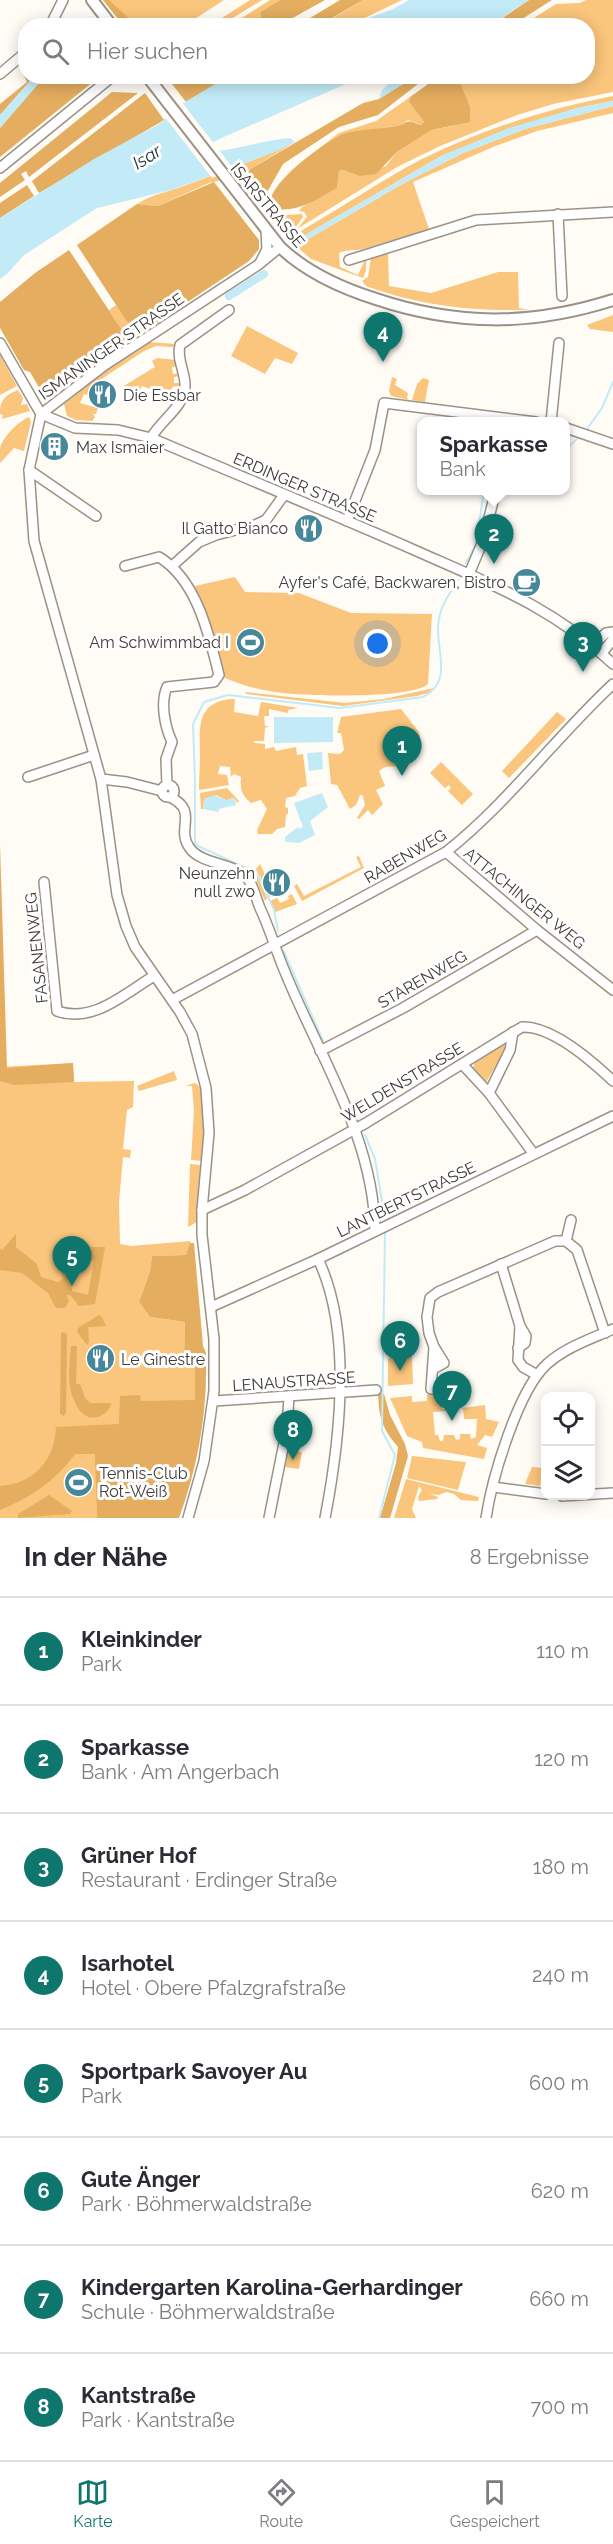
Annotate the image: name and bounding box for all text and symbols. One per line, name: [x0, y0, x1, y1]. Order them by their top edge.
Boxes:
search box: [18, 18, 595, 84]
icon: search: [39, 35, 72, 68]
text: Hier suchen: [87, 38, 208, 64]
water label: Isar: [129, 139, 166, 173]
street label: ISARSTRASSE: [227, 159, 309, 252]
street label: ISMANINGER STRASSE: [35, 289, 188, 404]
pin: 4: [364, 312, 403, 362]
restaurant icon: Die Essbar: [86, 379, 118, 411]
place label: Die Essbar: [123, 386, 201, 405]
popup: [417, 417, 570, 495]
building icon: Max Ismaier: [39, 431, 71, 463]
text: Sparkasse: [439, 431, 548, 457]
place label: Max Ismaier: [76, 438, 165, 457]
street label: ERDINGER STRASSE: [231, 449, 379, 526]
text: Bank: [439, 457, 486, 481]
restaurant icon: Il Gatto Bianco: [293, 512, 325, 544]
pin: 2: [474, 514, 514, 564]
place label: Il Gatto Bianco: [181, 519, 288, 538]
cafe icon: Ayfer's Café, Backwaren, Bistro: [511, 566, 543, 598]
place label: Ayfer's Café, Backwaren, Bistro: [278, 573, 506, 592]
pin: 3: [564, 622, 602, 672]
sports icon: Am Schwimmbad I: [234, 626, 266, 658]
your location: [363, 629, 392, 658]
place label: Am Schwimmbad I: [89, 633, 229, 652]
pin: 1: [382, 726, 422, 776]
street label: RABENWEG: [361, 825, 450, 888]
street label: ATTACHINGER WEG: [460, 844, 589, 953]
place label: Neunzehn null zwo: [179, 864, 255, 901]
restaurant icon: Neunzehn null zwo: [260, 866, 292, 898]
street label: FASANENWEG: [21, 891, 52, 1004]
street label: STARENWEG: [374, 946, 470, 1013]
street label: WELDENSTRASSE: [338, 1038, 467, 1126]
street label: LANTBERTSTRASSE: [334, 1157, 479, 1241]
pin: 5: [52, 1236, 92, 1286]
pin: 6: [380, 1322, 420, 1371]
restaurant icon: Le Ginestre: [84, 1343, 116, 1375]
place label: Le Ginestre: [121, 1350, 205, 1369]
street label: LENAUSTRASSE: [232, 1368, 357, 1395]
pin: 7: [432, 1372, 472, 1421]
map controls: [541, 1392, 595, 1500]
button: locate: [541, 1392, 595, 1446]
pin: 8: [274, 1410, 312, 1460]
button: layers: [541, 1446, 595, 1500]
place label: Tennis-Club Rot-Weiß: [99, 1464, 188, 1501]
sports icon: Tennis-Club Rot-Weiß: [62, 1466, 94, 1498]
text: In der Nähe: [24, 1542, 167, 1572]
text: 8 Ergebnisse: [470, 1545, 589, 1569]
text: Kleinkinder: [81, 1626, 202, 1652]
text: 1: [39, 1639, 48, 1663]
text: 110 m: [536, 1639, 589, 1663]
text: Park: [81, 1652, 122, 1676]
text: Sparkasse: [81, 1734, 189, 1760]
text: 2: [38, 1747, 49, 1771]
text: 120 m: [534, 1747, 589, 1771]
text: Bank · Am Angerbach: [81, 1760, 279, 1784]
text: Grüner Hof: [81, 1842, 196, 1868]
text: 3: [38, 1855, 49, 1879]
text: 180 m: [533, 1855, 589, 1879]
text: Restaurant · Erdinger Straße: [81, 1868, 337, 1892]
text: Isarhotel: [81, 1950, 174, 1976]
text: 4: [38, 1963, 49, 1987]
text: 240 m: [532, 1963, 589, 1987]
text: Hotel · Obere Pfalzgrafstraße: [81, 1976, 346, 2000]
text: Sportpark Savoyer Au: [81, 2058, 307, 2084]
text: 5: [38, 2071, 49, 2095]
text: 600 m: [529, 2071, 589, 2095]
text: Park: [81, 2084, 122, 2108]
text: Gute Änger: [81, 2166, 200, 2192]
text: 6: [37, 2179, 50, 2203]
text: 620 m: [531, 2179, 589, 2203]
text: Park · Böhmerwaldstraße: [81, 2192, 312, 2216]
text: Kindergarten Karolina-Gerhardinger: [81, 2274, 463, 2300]
text: 7: [38, 2287, 49, 2311]
text: 660 m: [529, 2287, 589, 2311]
text: Schule · Böhmerwaldstraße: [81, 2300, 335, 2324]
text: Kantstraße: [81, 2382, 196, 2408]
text: 8: [37, 2395, 50, 2419]
text: 700 m: [530, 2395, 589, 2419]
text: Park · Kantstraße: [81, 2408, 235, 2432]
tab: Karte: [73, 2476, 113, 2531]
tab: Route: [259, 2476, 303, 2531]
tab: Gespeichert: [450, 2476, 540, 2531]

